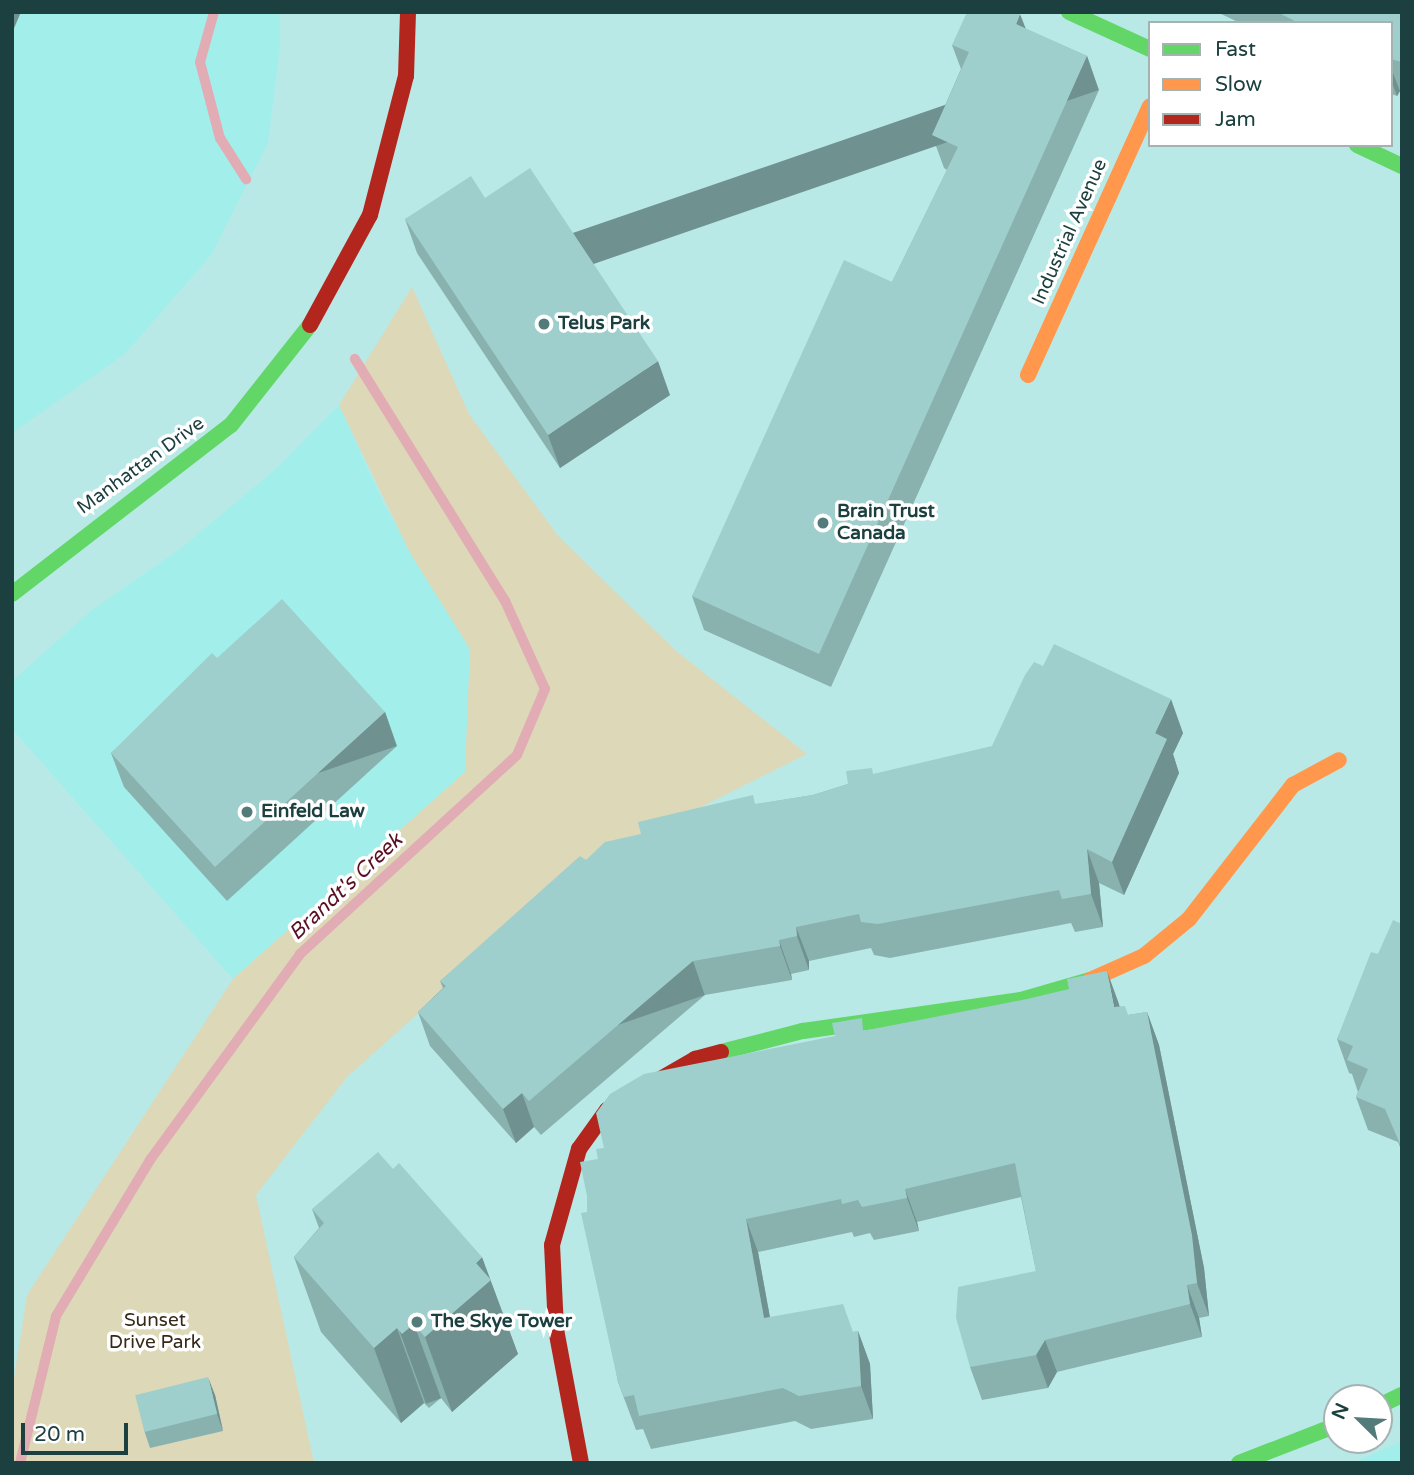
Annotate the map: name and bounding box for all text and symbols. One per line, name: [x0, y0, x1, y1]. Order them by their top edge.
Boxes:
legend: [1148, 21, 1393, 147]
text: Fast: [1215, 37, 1256, 62]
text: Slow: [1215, 72, 1262, 97]
text: Jam: [1215, 107, 1256, 132]
street label: Industrial Avenue: [1028, 156, 1112, 308]
place label: Telus Park: [558, 313, 650, 335]
marker: Telus Park: [536, 316, 552, 332]
street label: Manhattan Drive: [73, 412, 209, 520]
place label: Brain Trust Canada: [837, 501, 935, 545]
marker: Brain Trust Canada: [815, 515, 831, 531]
place label: Einfeld Law: [261, 801, 365, 823]
marker: Einfeld Law: [239, 804, 255, 820]
water label: Brandt's Creek: [284, 828, 408, 946]
park label: Sunset Drive Park: [109, 1310, 201, 1354]
place label: The Skye Tower: [431, 1311, 572, 1333]
marker: The Skye Tower: [409, 1314, 425, 1330]
north arrow: [1323, 1384, 1393, 1454]
text: N: [1327, 1400, 1354, 1423]
scale bar: [24, 1408, 131, 1452]
text: 20 m: [34, 1422, 85, 1447]

